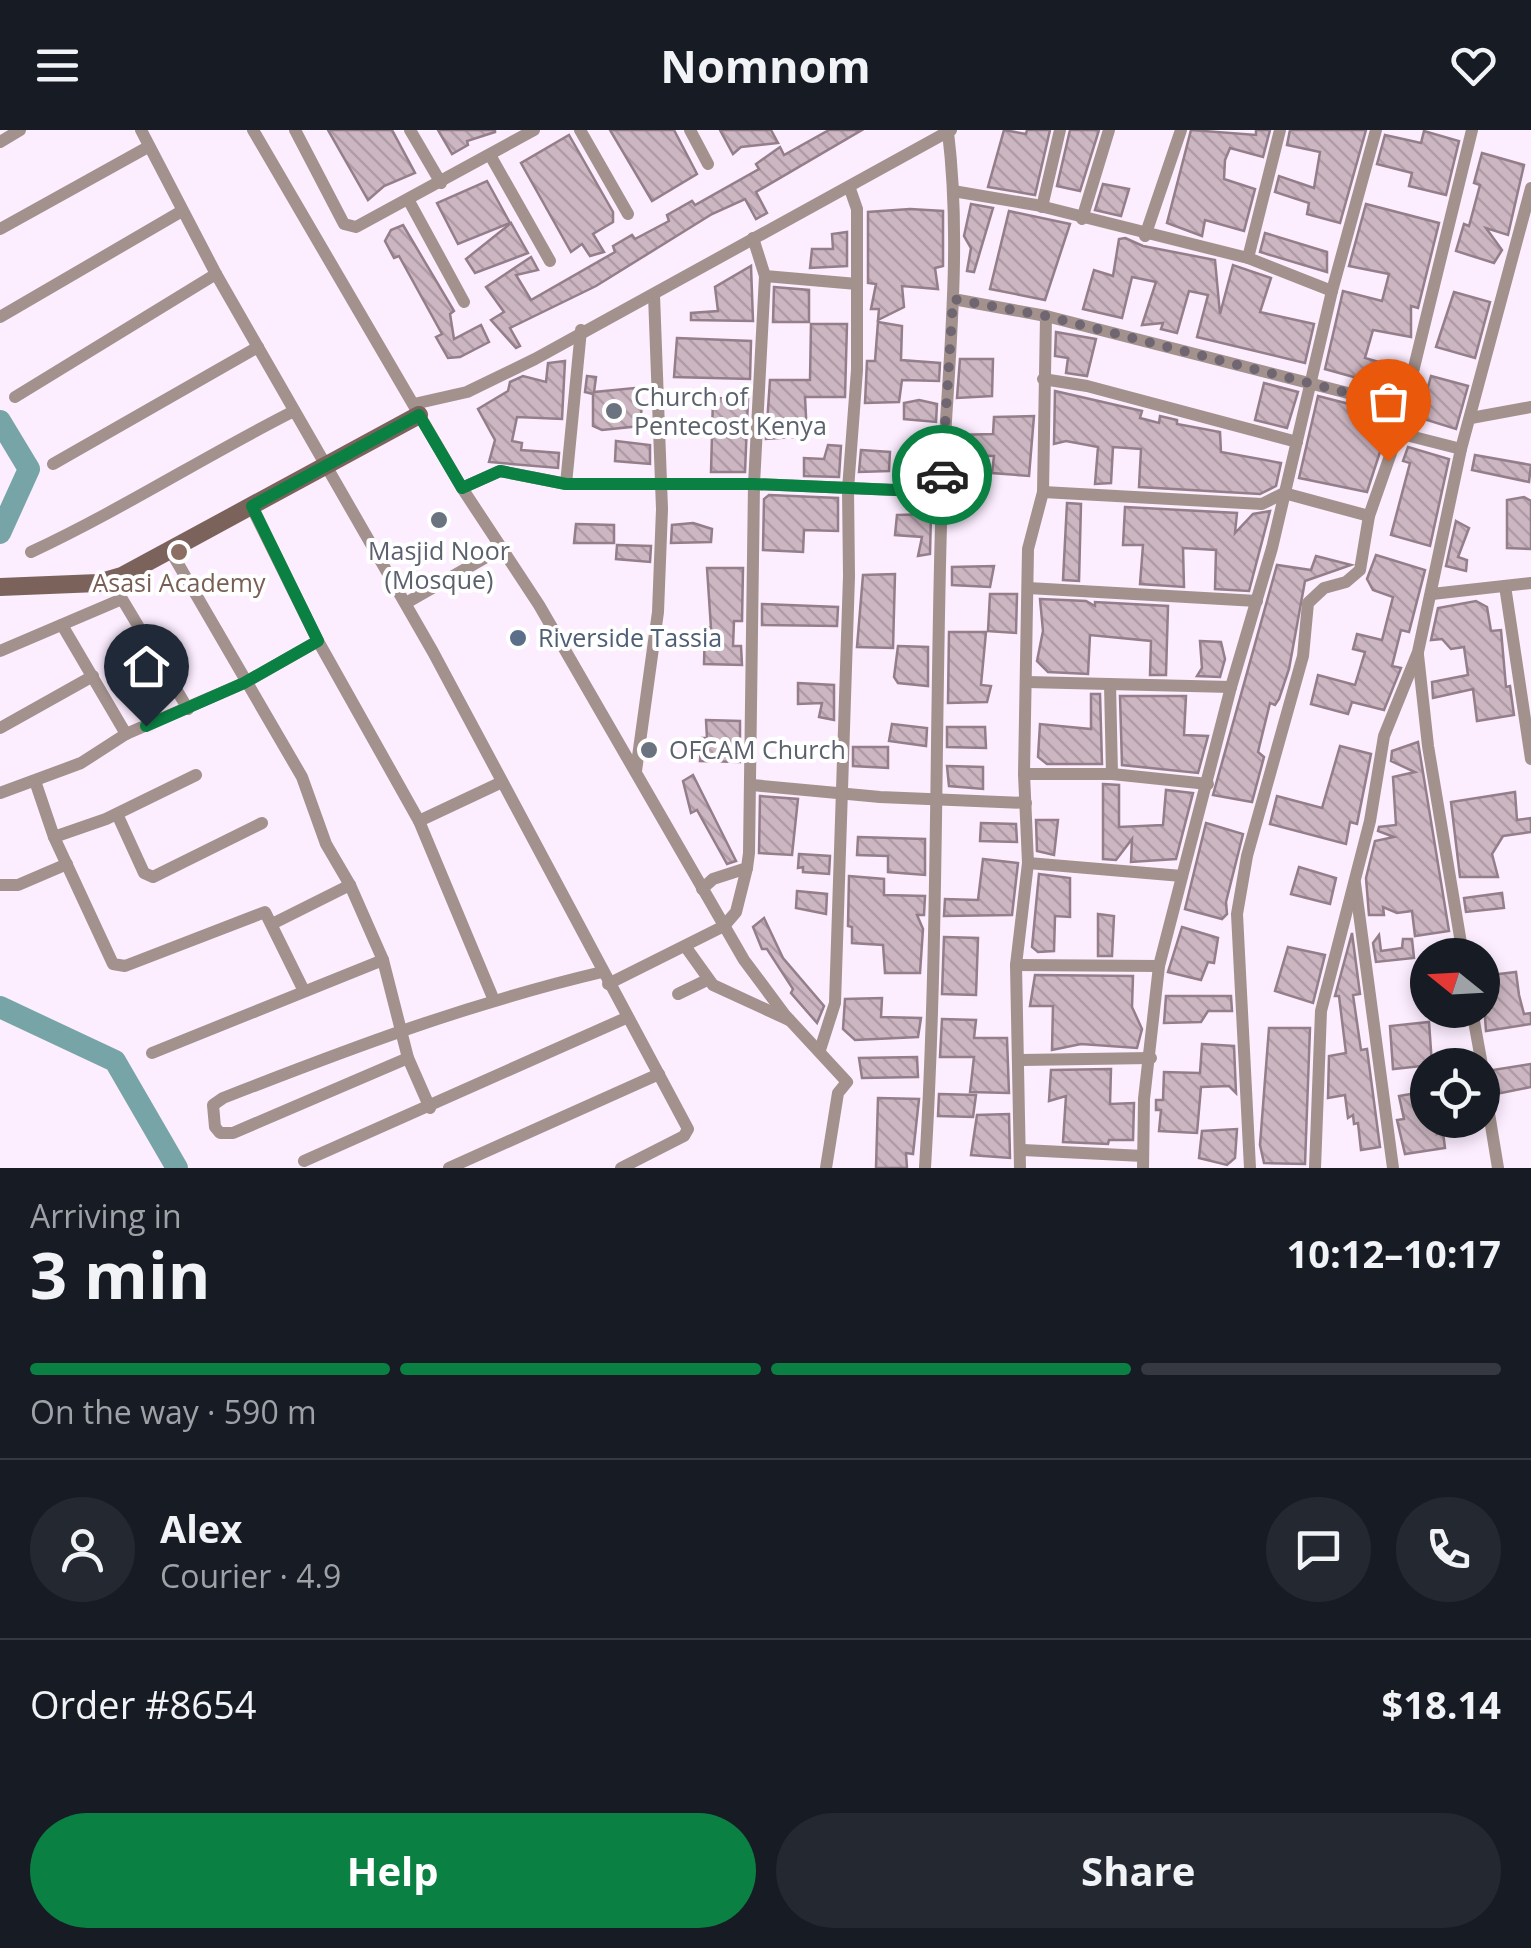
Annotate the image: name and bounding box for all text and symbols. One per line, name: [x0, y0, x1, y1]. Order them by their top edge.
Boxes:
text: Nomnom: [660, 35, 871, 96]
icon: menu: [30, 38, 85, 93]
icon: heart: [1446, 38, 1501, 93]
pin: [1346, 359, 1431, 462]
icon: bag: [1361, 374, 1416, 429]
place label: Church of Pentecost Kenya: [634, 379, 827, 442]
marker: Church of Pentecost Kenya: [603, 400, 625, 422]
courier: [892, 425, 992, 525]
icon: car: [915, 448, 970, 503]
marker: Masjid Noor (Mosque): [428, 509, 450, 531]
place label: Masjid Noor (Mosque): [368, 533, 510, 596]
marker: Asasi Academy: [168, 541, 190, 563]
place label: Asasi Academy: [92, 565, 266, 599]
place label: Riverside Tassia: [538, 620, 722, 654]
pin: [104, 624, 189, 727]
marker: Riverside Tassia: [507, 627, 529, 649]
icon: home: [119, 639, 174, 694]
place label: OFCAM Church: [669, 732, 846, 766]
marker: OFCAM Church: [638, 739, 660, 761]
north arrow: [1410, 938, 1500, 1028]
map controls: [1410, 938, 1500, 1138]
button: locate: [1410, 1048, 1500, 1138]
text: Arriving in: [30, 1194, 182, 1237]
text: 10:12–10:17: [1287, 1227, 1501, 1279]
text: 3 min: [30, 1230, 210, 1318]
text: On the way · 590 m: [30, 1390, 317, 1433]
button: person: [30, 1497, 135, 1602]
button: chat: [1266, 1497, 1371, 1602]
button: phone: [1396, 1497, 1501, 1602]
text: Alex: [160, 1502, 242, 1554]
text: Courier · 4.9: [160, 1554, 341, 1597]
text: Order #8654: [30, 1678, 257, 1730]
text: $18.14: [1382, 1678, 1501, 1730]
button: Help: [30, 1813, 756, 1928]
button: Share: [776, 1813, 1501, 1928]

